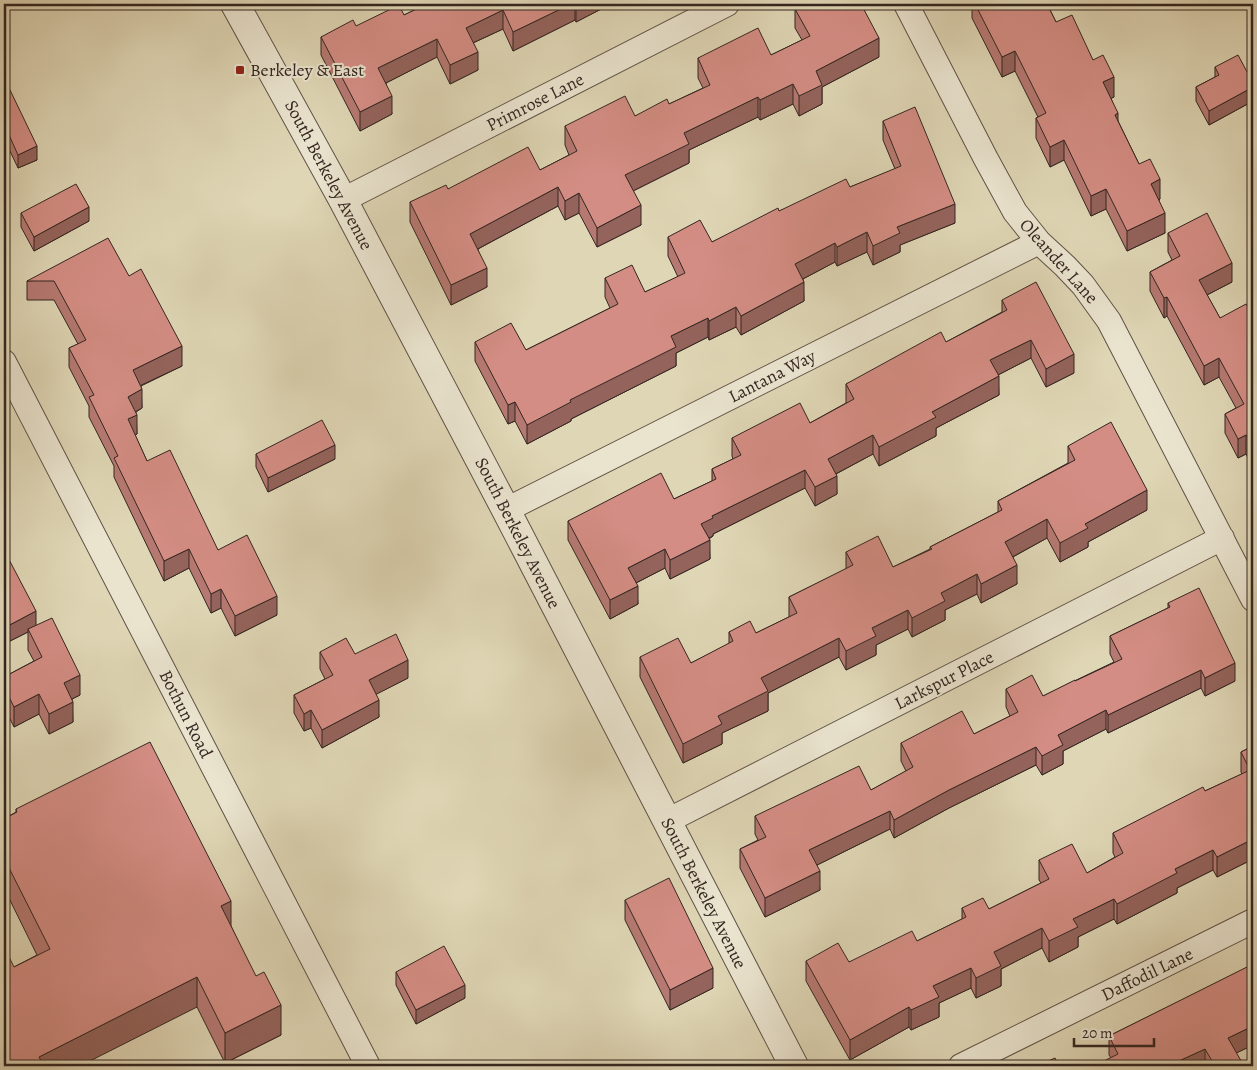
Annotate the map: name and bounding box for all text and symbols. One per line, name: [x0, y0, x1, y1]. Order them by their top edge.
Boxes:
place label: Berkeley & East: [250, 58, 364, 82]
marker: Berkeley & East: [234, 64, 246, 76]
street label: Primrose Lane: [482, 67, 588, 137]
street label: South Berkeley Avenue: [279, 96, 379, 254]
street label: Oleander Lane: [1014, 213, 1104, 309]
street label: Lantana Way: [724, 343, 821, 408]
street label: South Berkeley Avenue: [469, 453, 567, 613]
street label: Larkspur Place: [890, 645, 998, 715]
street label: Bothun Road: [154, 666, 219, 762]
street label: South Berkeley Avenue: [655, 813, 753, 973]
street label: Daffodil Lane: [1097, 941, 1197, 1007]
scale bar: [1074, 1015, 1154, 1047]
text: 20 m: [1082, 1023, 1113, 1043]

